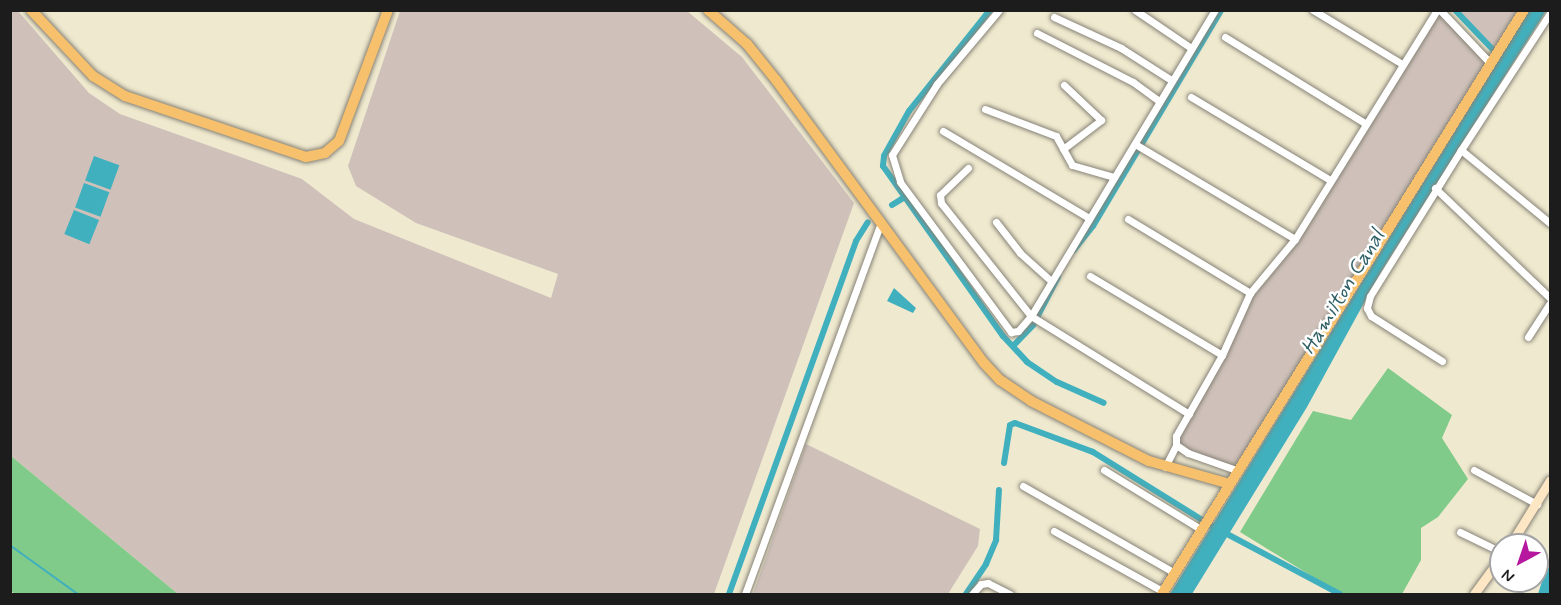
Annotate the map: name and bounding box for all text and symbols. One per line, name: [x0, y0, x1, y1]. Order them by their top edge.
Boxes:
water label: Hamilton Canal: [1296, 225, 1390, 359]
north arrow: [1489, 533, 1549, 593]
text: N: [1498, 564, 1519, 587]

